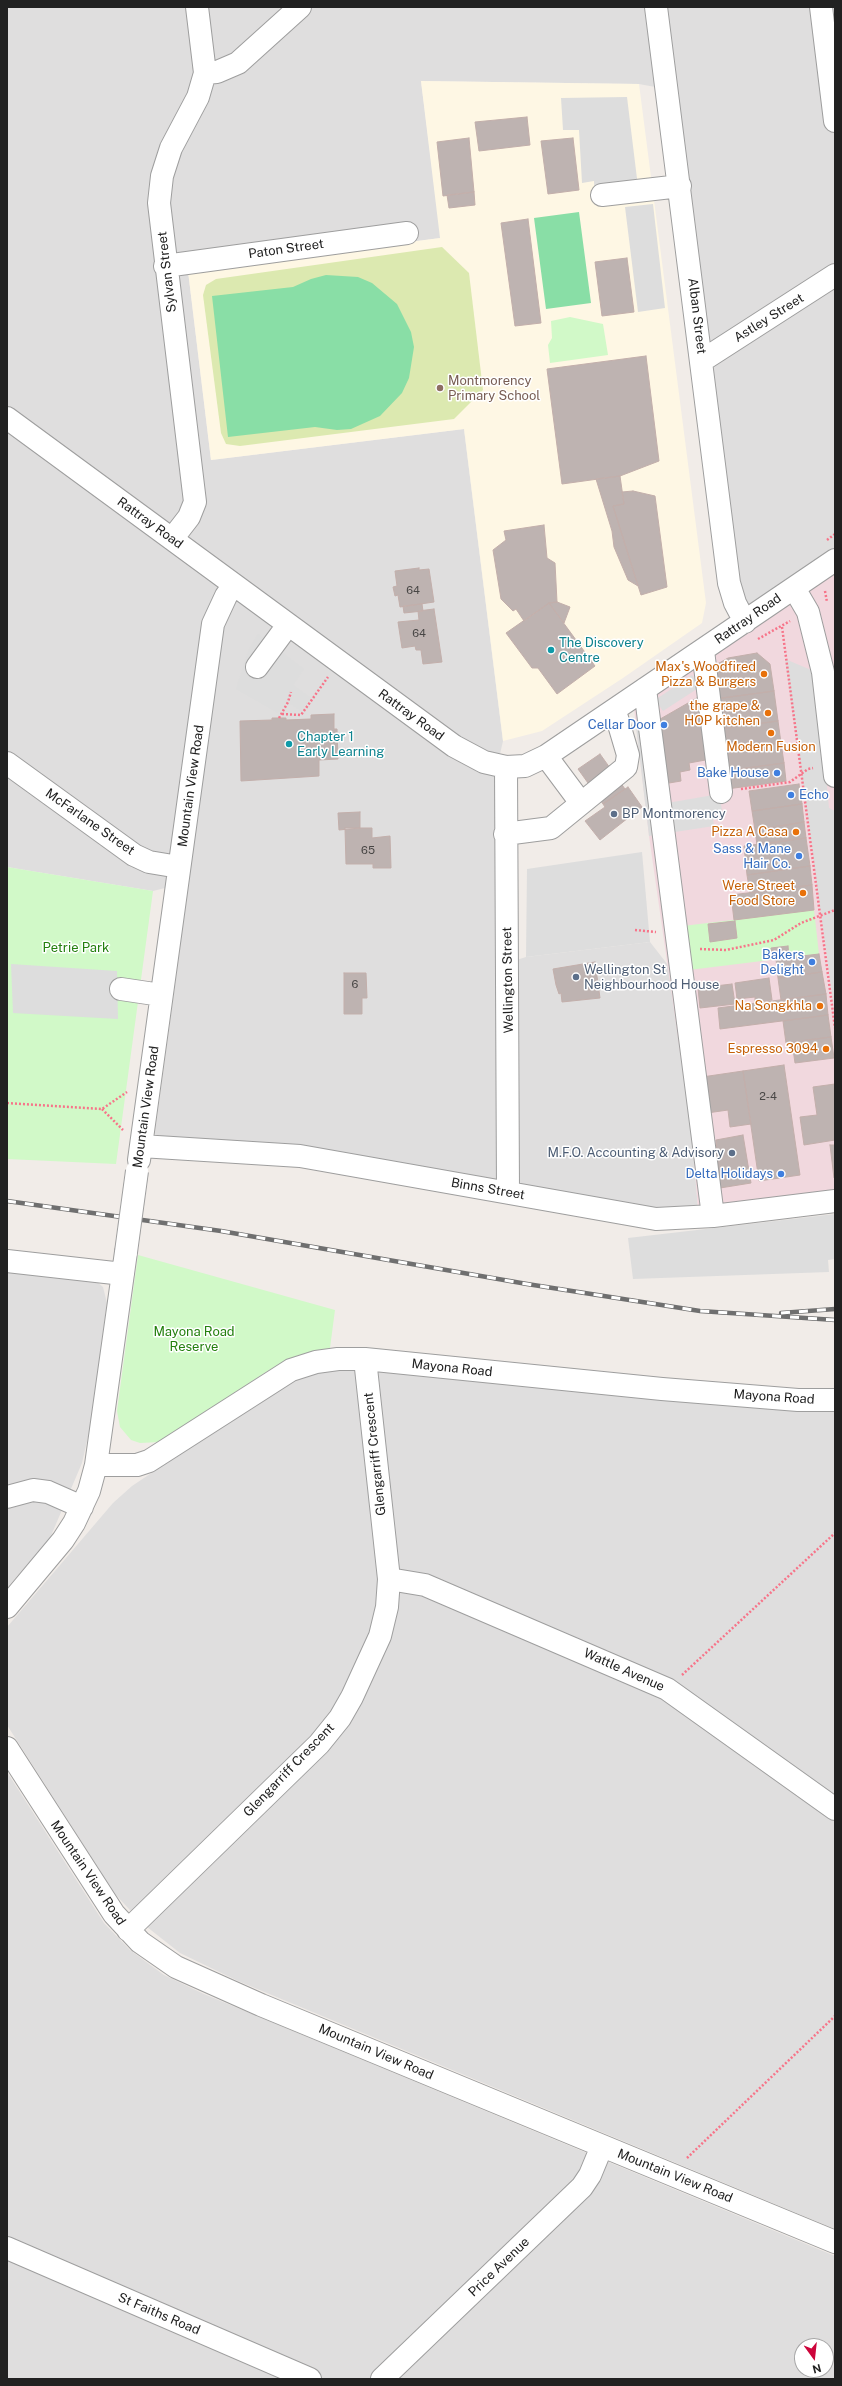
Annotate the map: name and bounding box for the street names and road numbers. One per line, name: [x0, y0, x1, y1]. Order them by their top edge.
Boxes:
street label: Sylvan Street: [154, 231, 180, 313]
street label: Paton Street: [247, 236, 325, 262]
street label: Alban Street: [685, 277, 709, 355]
street label: Astley Street: [731, 290, 807, 346]
street label: Rattray Road: [114, 494, 186, 552]
street label: Rattray Road: [712, 590, 784, 648]
street label: Rattray Road: [375, 686, 447, 744]
street label: Mountain View Road: [175, 724, 207, 848]
street label: McFarlane Street: [42, 785, 138, 859]
street label: Wellington Street: [499, 927, 517, 1033]
street label: Mountain View Road: [130, 1045, 162, 1169]
street label: Binns Street: [450, 1175, 526, 1203]
street label: Mayona Road: [411, 1356, 493, 1380]
street label: Mayona Road: [733, 1386, 815, 1408]
street label: Glengarriff Crescent: [361, 1391, 389, 1517]
street label: Wattle Avenue: [581, 1645, 667, 1695]
street label: Glengarriff Crescent: [240, 1720, 338, 1820]
street label: Mountain View Road: [47, 1818, 129, 1928]
street label: Mountain View Road: [316, 2021, 436, 2083]
street label: Mountain View Road: [615, 2146, 735, 2206]
street label: Price Avenue: [465, 2234, 533, 2300]
street label: St Faiths Road: [116, 2290, 202, 2338]

